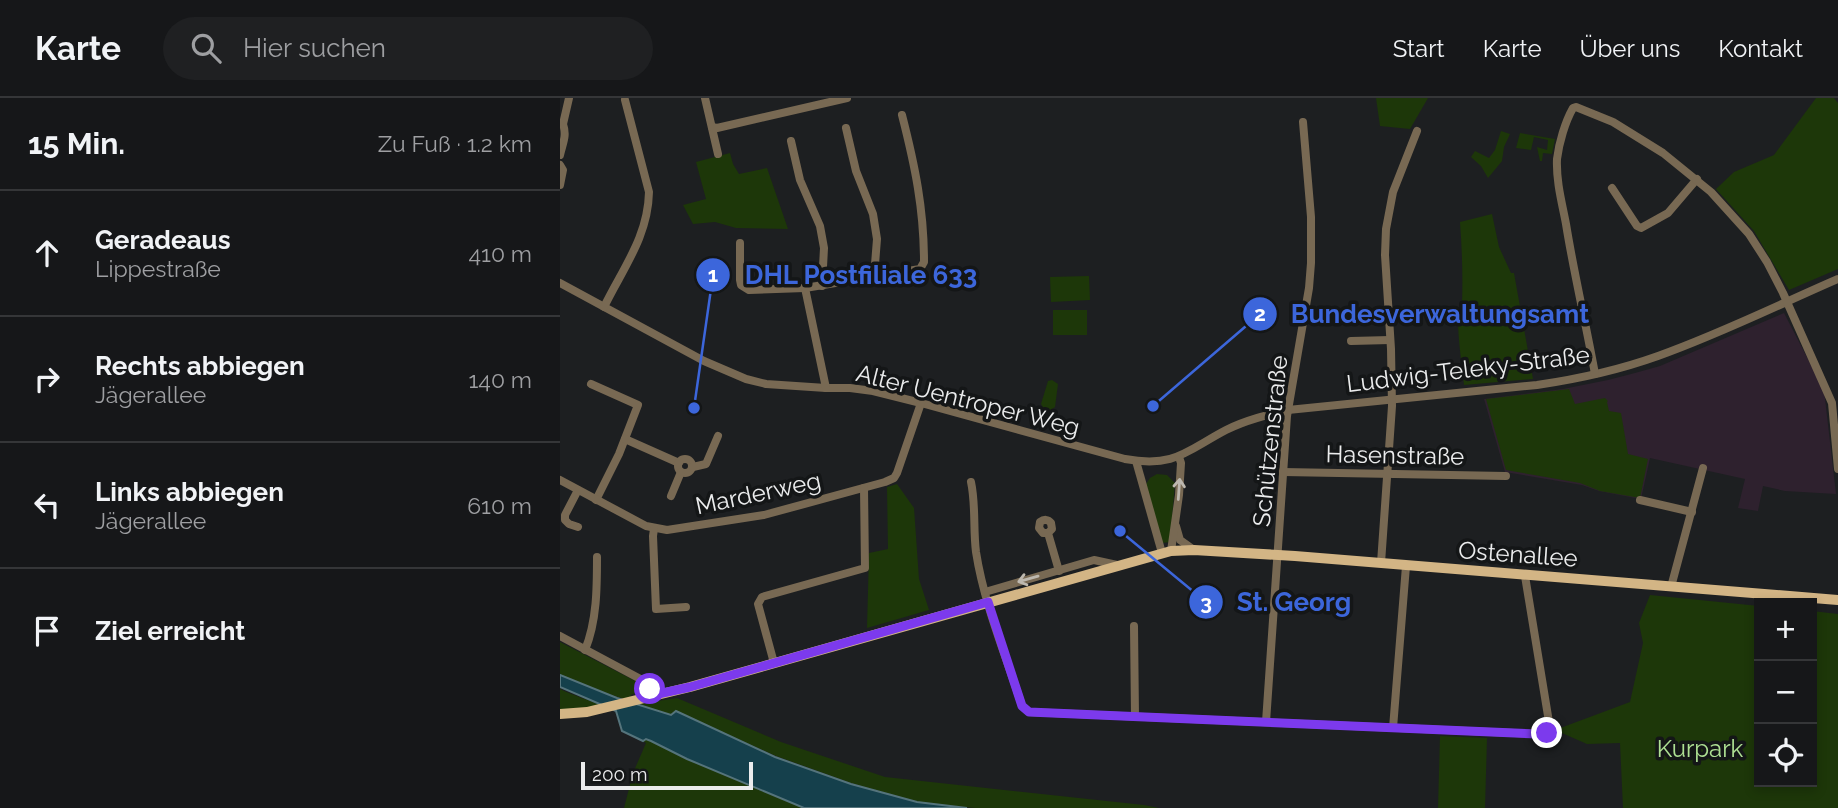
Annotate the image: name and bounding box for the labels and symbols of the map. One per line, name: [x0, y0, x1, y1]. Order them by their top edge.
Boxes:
callout: DHL Postfiliale 633: [696, 251, 992, 298]
text: DHL Postfiliale 633: [745, 260, 977, 290]
text: 1: [708, 262, 718, 287]
callout: Bundesverwaltungsamt: [1242, 290, 1603, 337]
text: Bundesverwaltungsamt: [1291, 299, 1589, 329]
text: 2: [1254, 301, 1266, 326]
street label: Ludwig-Teleky-Straße: [1345, 340, 1591, 398]
street label: Schützenstraße: [1247, 354, 1293, 528]
street label: Alter Uentroper Weg: [853, 358, 1083, 442]
street label: Hasenstraße: [1325, 439, 1465, 471]
street label: Marderweg: [693, 466, 823, 520]
one-way arrow: [1173, 478, 1186, 501]
street label: Ostenallee: [1457, 535, 1579, 573]
one-way arrow: [1017, 574, 1039, 587]
callout: St. Georg: [1188, 579, 1366, 626]
text: St. Georg: [1237, 587, 1351, 617]
text: 3: [1200, 590, 1212, 615]
route start: [634, 673, 665, 704]
route end: [1531, 717, 1562, 748]
park label: Kurpark: [1657, 734, 1744, 763]
scale bar: [581, 759, 752, 791]

